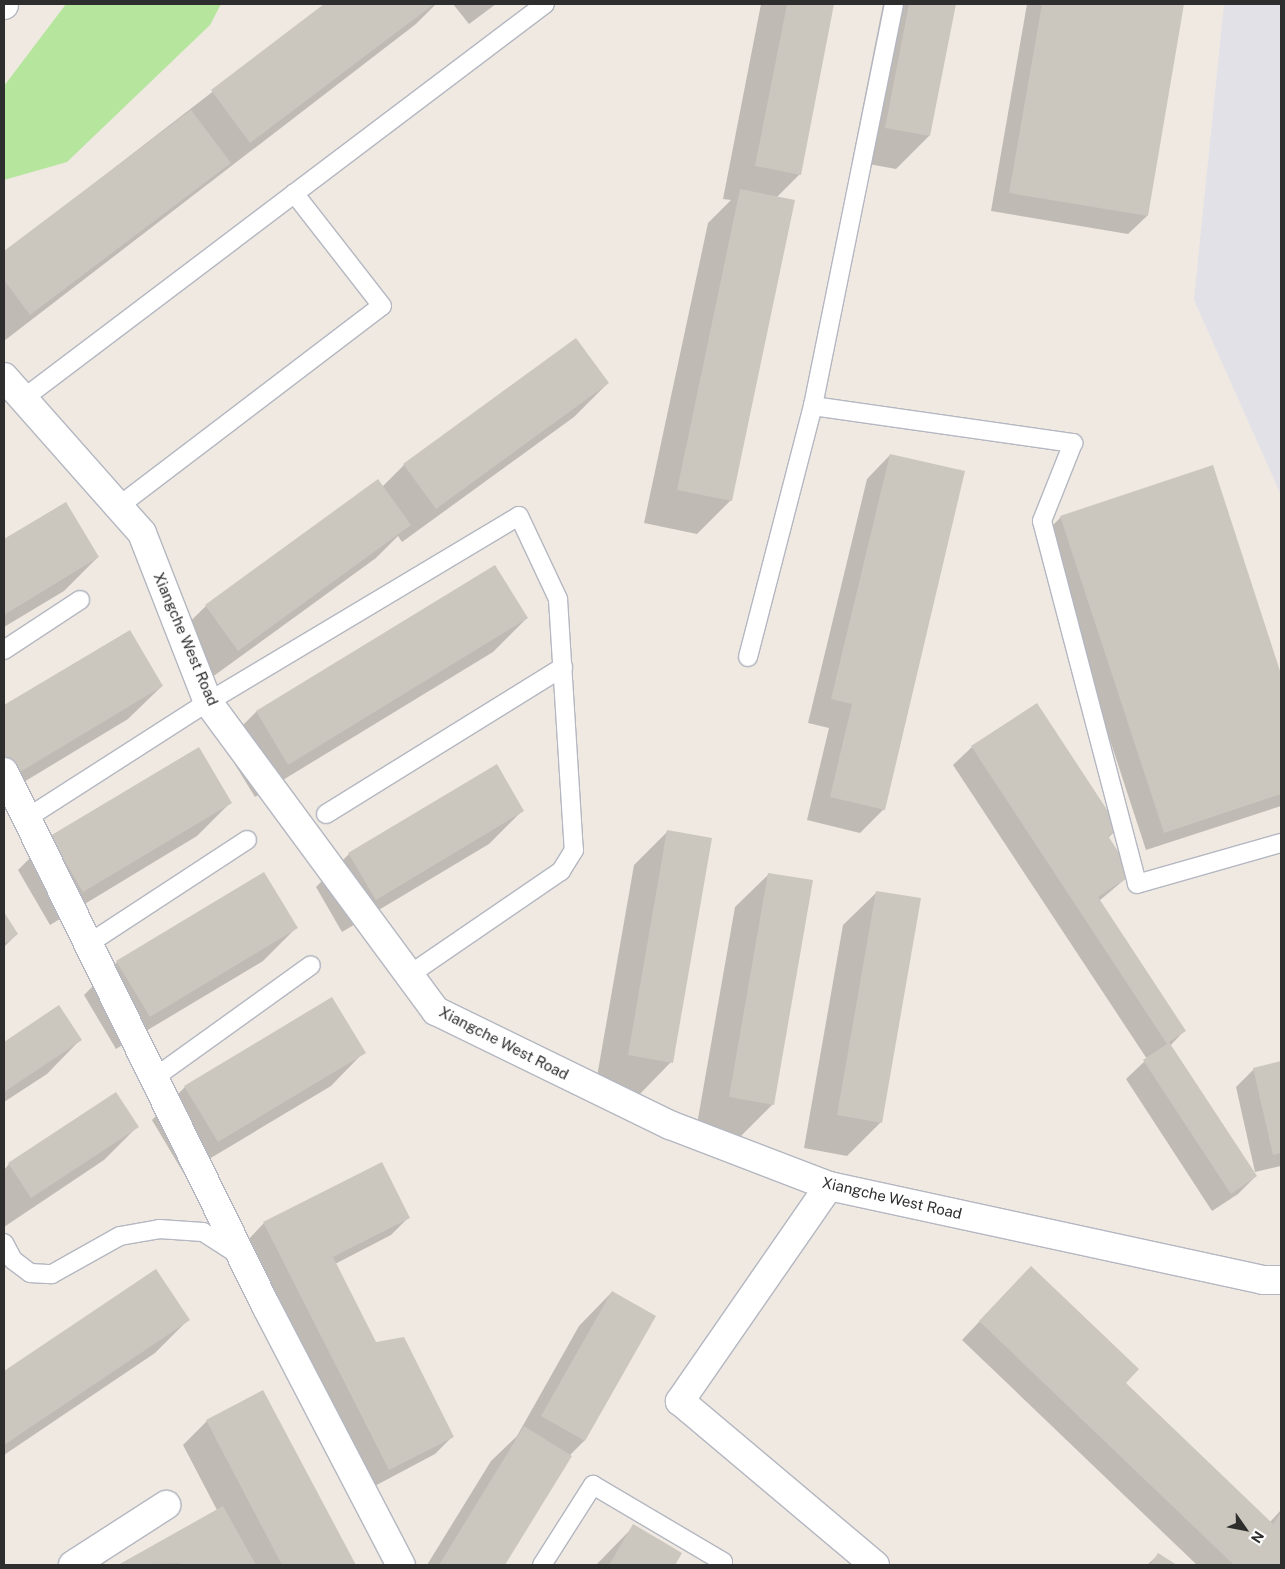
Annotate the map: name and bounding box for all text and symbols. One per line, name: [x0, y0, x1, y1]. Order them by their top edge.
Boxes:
street label: Xiangche West Road: [150, 569, 222, 709]
street label: Xiangche West Road: [436, 1002, 572, 1084]
street label: Xiangche West Road: [820, 1173, 964, 1223]
north arrow: [1220, 1504, 1270, 1554]
text: N: [1248, 1528, 1267, 1546]

